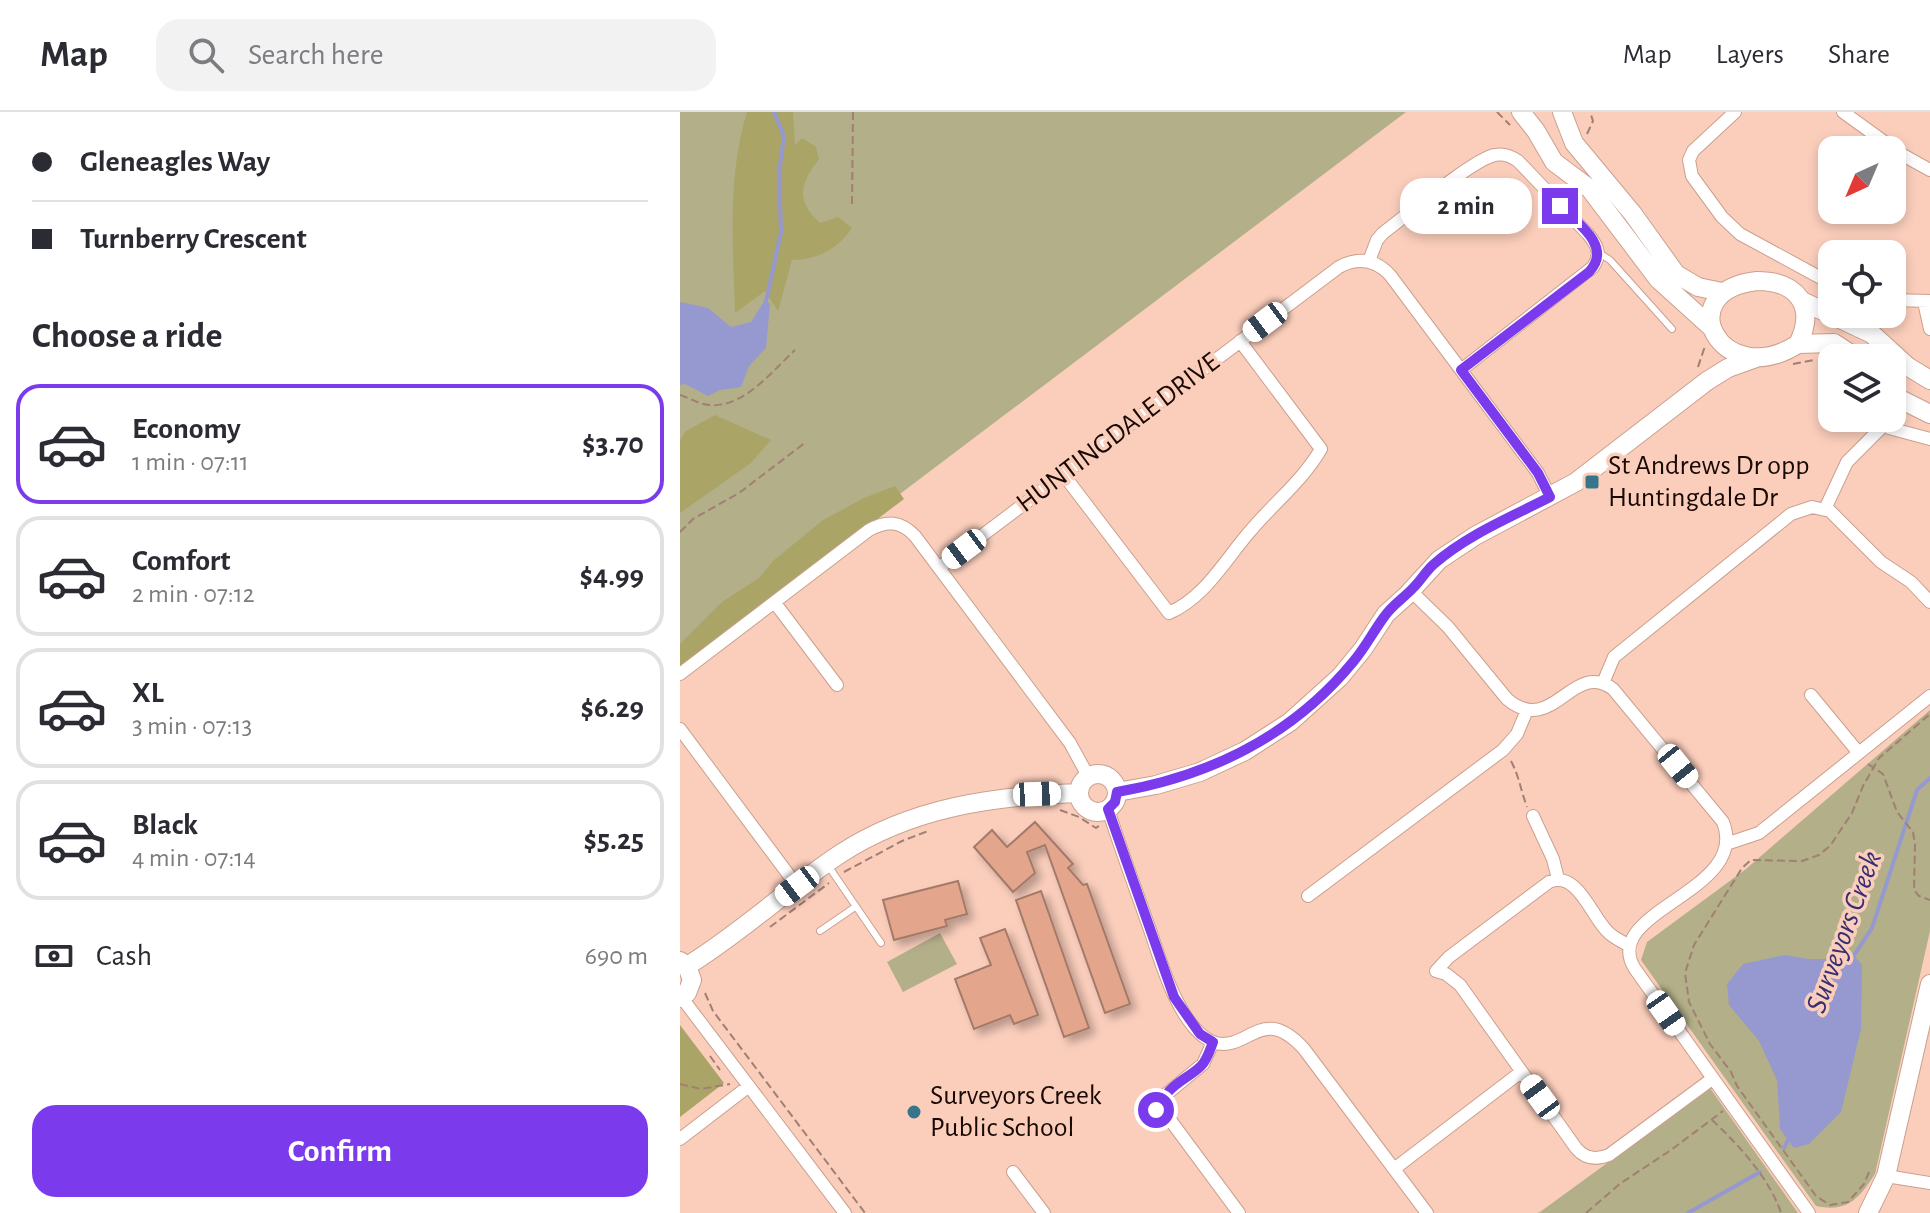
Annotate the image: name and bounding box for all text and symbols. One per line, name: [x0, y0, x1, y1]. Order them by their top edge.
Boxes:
search box: [156, 19, 716, 91]
icon: search: [184, 33, 228, 77]
text: Map: [40, 36, 108, 74]
text: Search here: [248, 40, 384, 70]
text: Map: [1623, 41, 1672, 69]
text: Layers: [1716, 41, 1784, 69]
text: Share: [1828, 41, 1890, 69]
north arrow: [1818, 136, 1906, 224]
map controls: [1818, 136, 1906, 432]
text: Gleneagles Way: [80, 147, 270, 177]
callout: 2 min: [1400, 178, 1532, 234]
route end: [1542, 188, 1578, 224]
text: 2 min: [1437, 193, 1495, 219]
text: Turnberry Crescent: [80, 224, 307, 254]
button: locate: [1818, 240, 1906, 328]
car: [1239, 298, 1291, 346]
text: Choose a ride: [32, 318, 222, 354]
button: layers: [1818, 344, 1906, 432]
street label: HUNTINGDALE DRIVE: [1011, 348, 1225, 518]
icon: car: [36, 408, 108, 480]
text: Economy: [132, 414, 241, 444]
text: $3.70: [582, 429, 644, 459]
text: 1 min · 07:11: [132, 449, 249, 475]
place label: St Andrews Dr opp Huntingdale Dr: [1608, 452, 1809, 512]
marker: St Andrews Dr opp Huntingdale Dr: [1583, 473, 1601, 491]
car: [938, 525, 990, 573]
icon: car: [36, 540, 108, 612]
text: Comfort: [132, 546, 231, 576]
text: $4.99: [580, 561, 644, 591]
text: 2 min · 07:12: [132, 581, 254, 607]
icon: car: [36, 672, 108, 744]
text: XL: [132, 678, 164, 708]
text: $6.29: [581, 693, 644, 723]
text: 3 min · 07:13: [132, 713, 252, 739]
car: [1654, 740, 1702, 792]
car: [1013, 781, 1061, 807]
icon: car: [36, 804, 108, 876]
text: Black: [132, 810, 198, 840]
text: $5.25: [584, 825, 644, 855]
text: 4 min · 07:14: [132, 845, 256, 871]
water label: Surveyors Creek: [1801, 847, 1887, 1017]
car: [771, 862, 823, 910]
icon: cash: [32, 934, 76, 978]
text: Cash: [96, 941, 152, 971]
text: 690 m: [585, 943, 648, 969]
car: [1642, 986, 1690, 1040]
car: [1516, 1071, 1564, 1123]
place label: Surveyors Creek Public School: [930, 1082, 1102, 1142]
route start: [1138, 1092, 1174, 1128]
marker: Surveyors Creek Public School: [905, 1103, 923, 1121]
button: Confirm: [32, 1105, 648, 1197]

